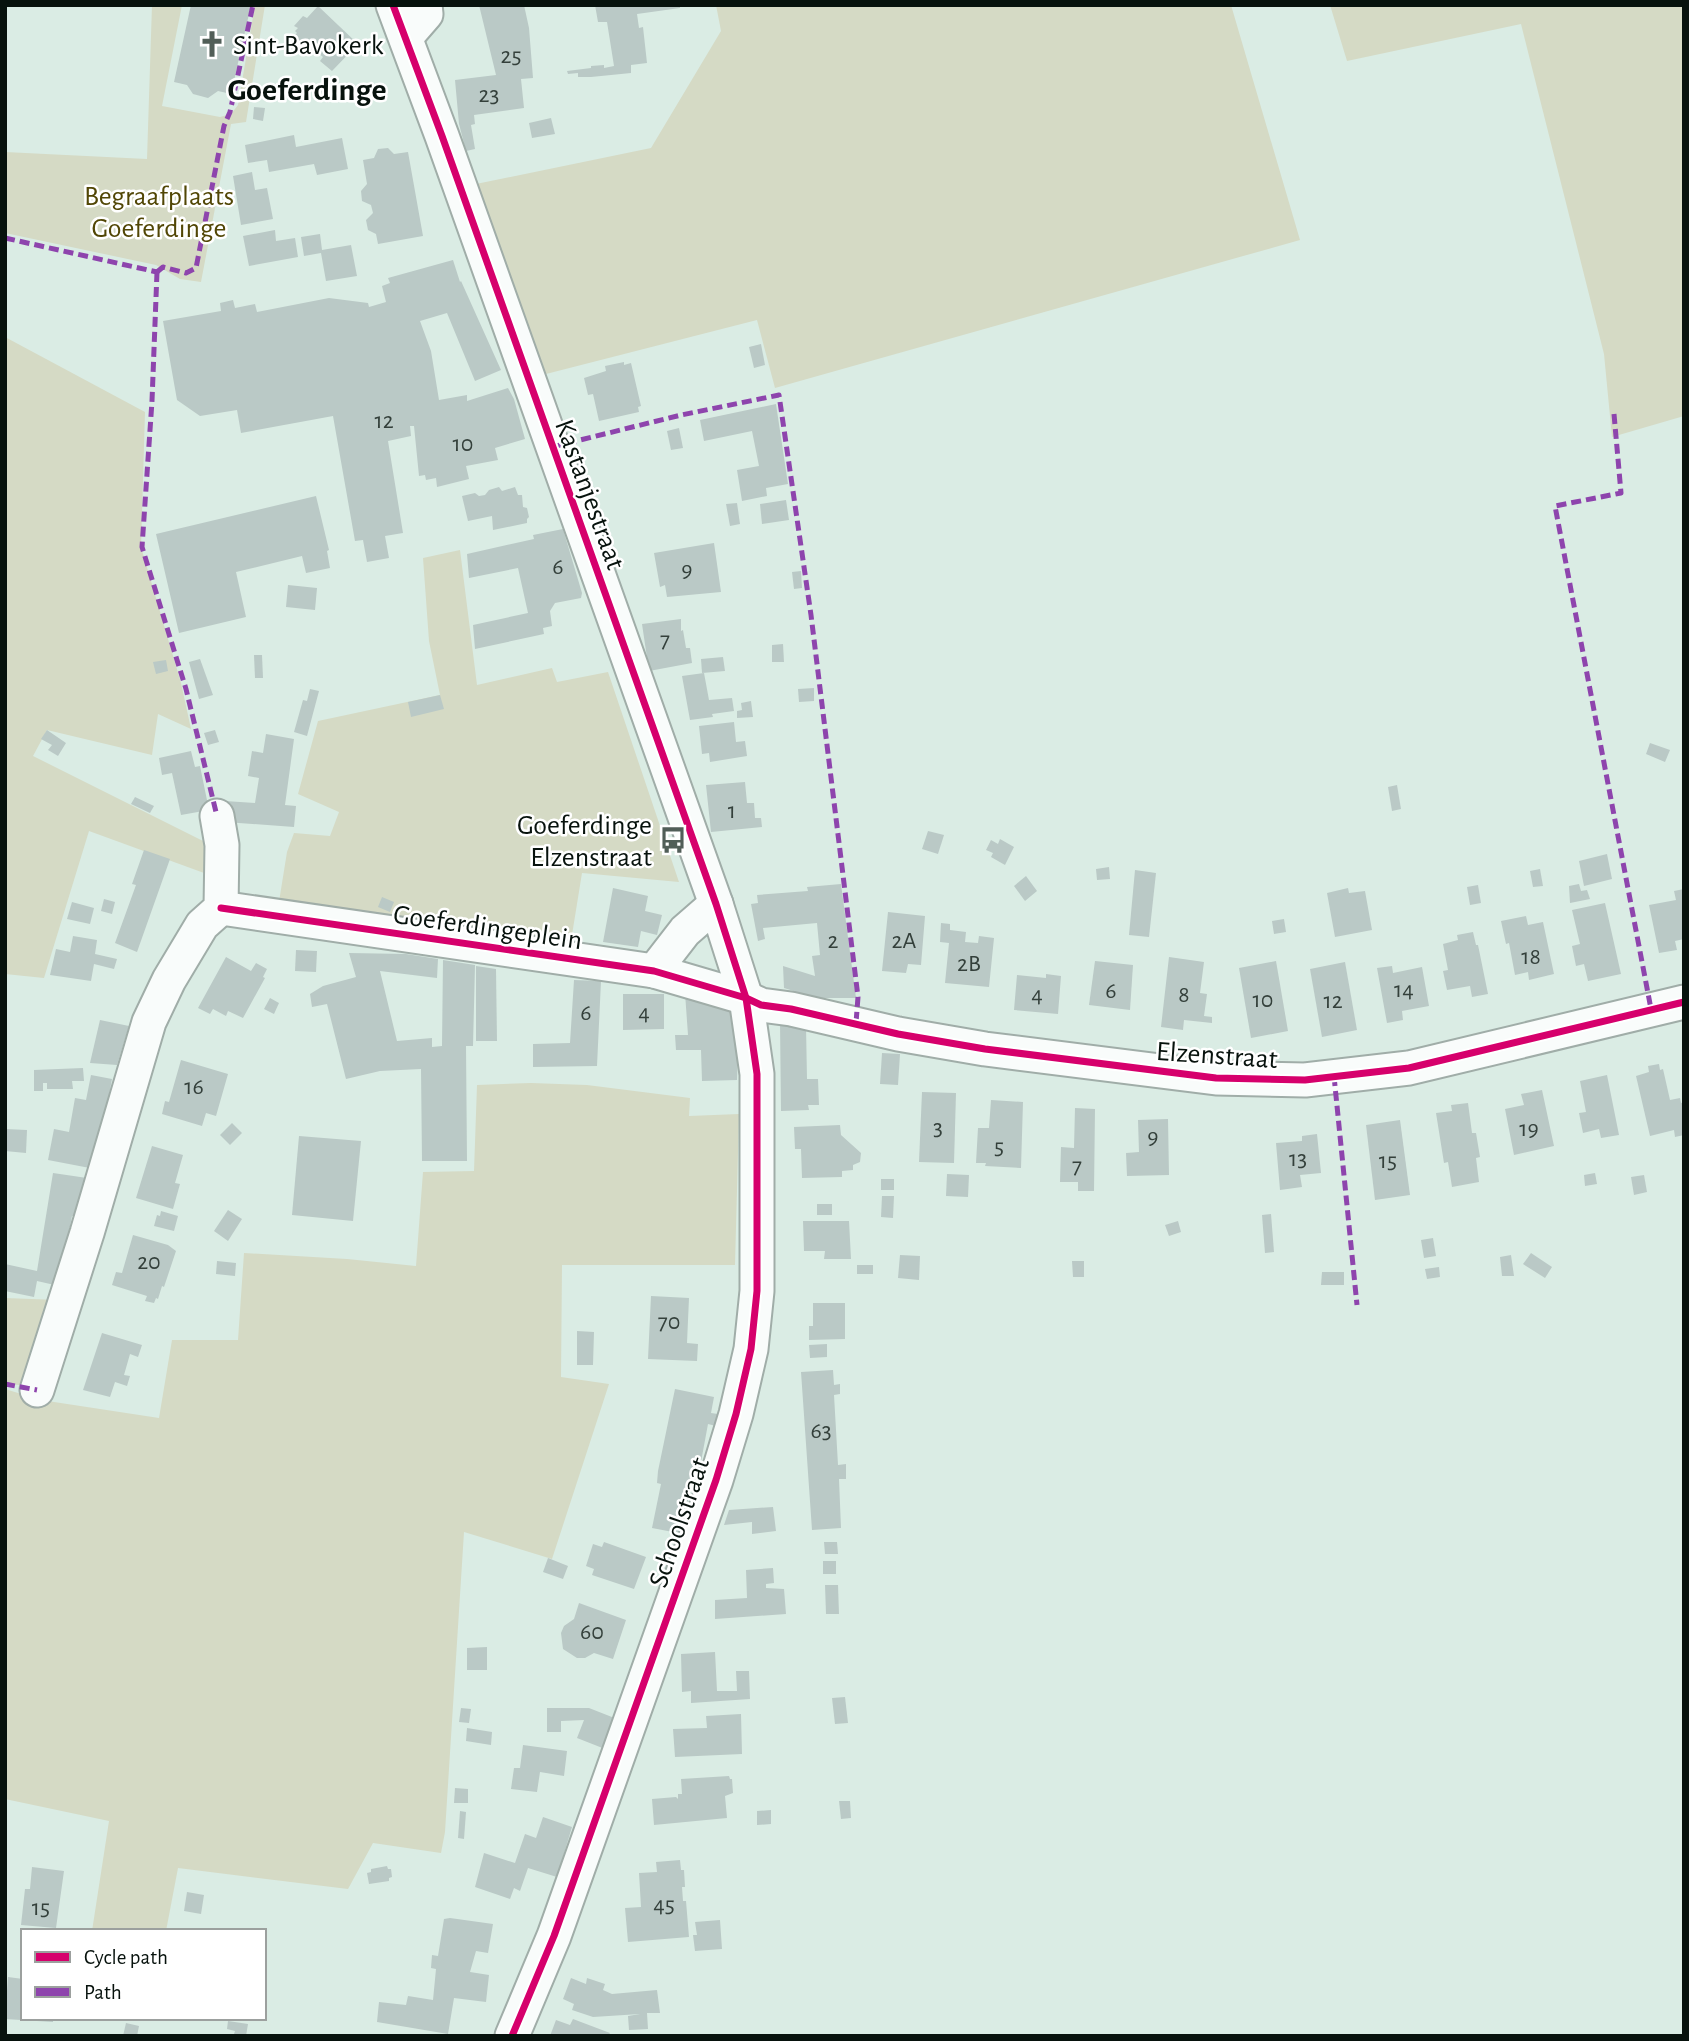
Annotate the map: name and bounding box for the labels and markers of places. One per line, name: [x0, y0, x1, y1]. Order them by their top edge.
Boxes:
church icon: Sint-Bavokerk: [197, 29, 227, 59]
place label: Sint-Bavokerk: [233, 32, 384, 60]
place label: Goeferdinge Elzenstraat: [517, 812, 652, 872]
bus stop icon: Goeferdinge Elzenstraat: [658, 825, 688, 855]

